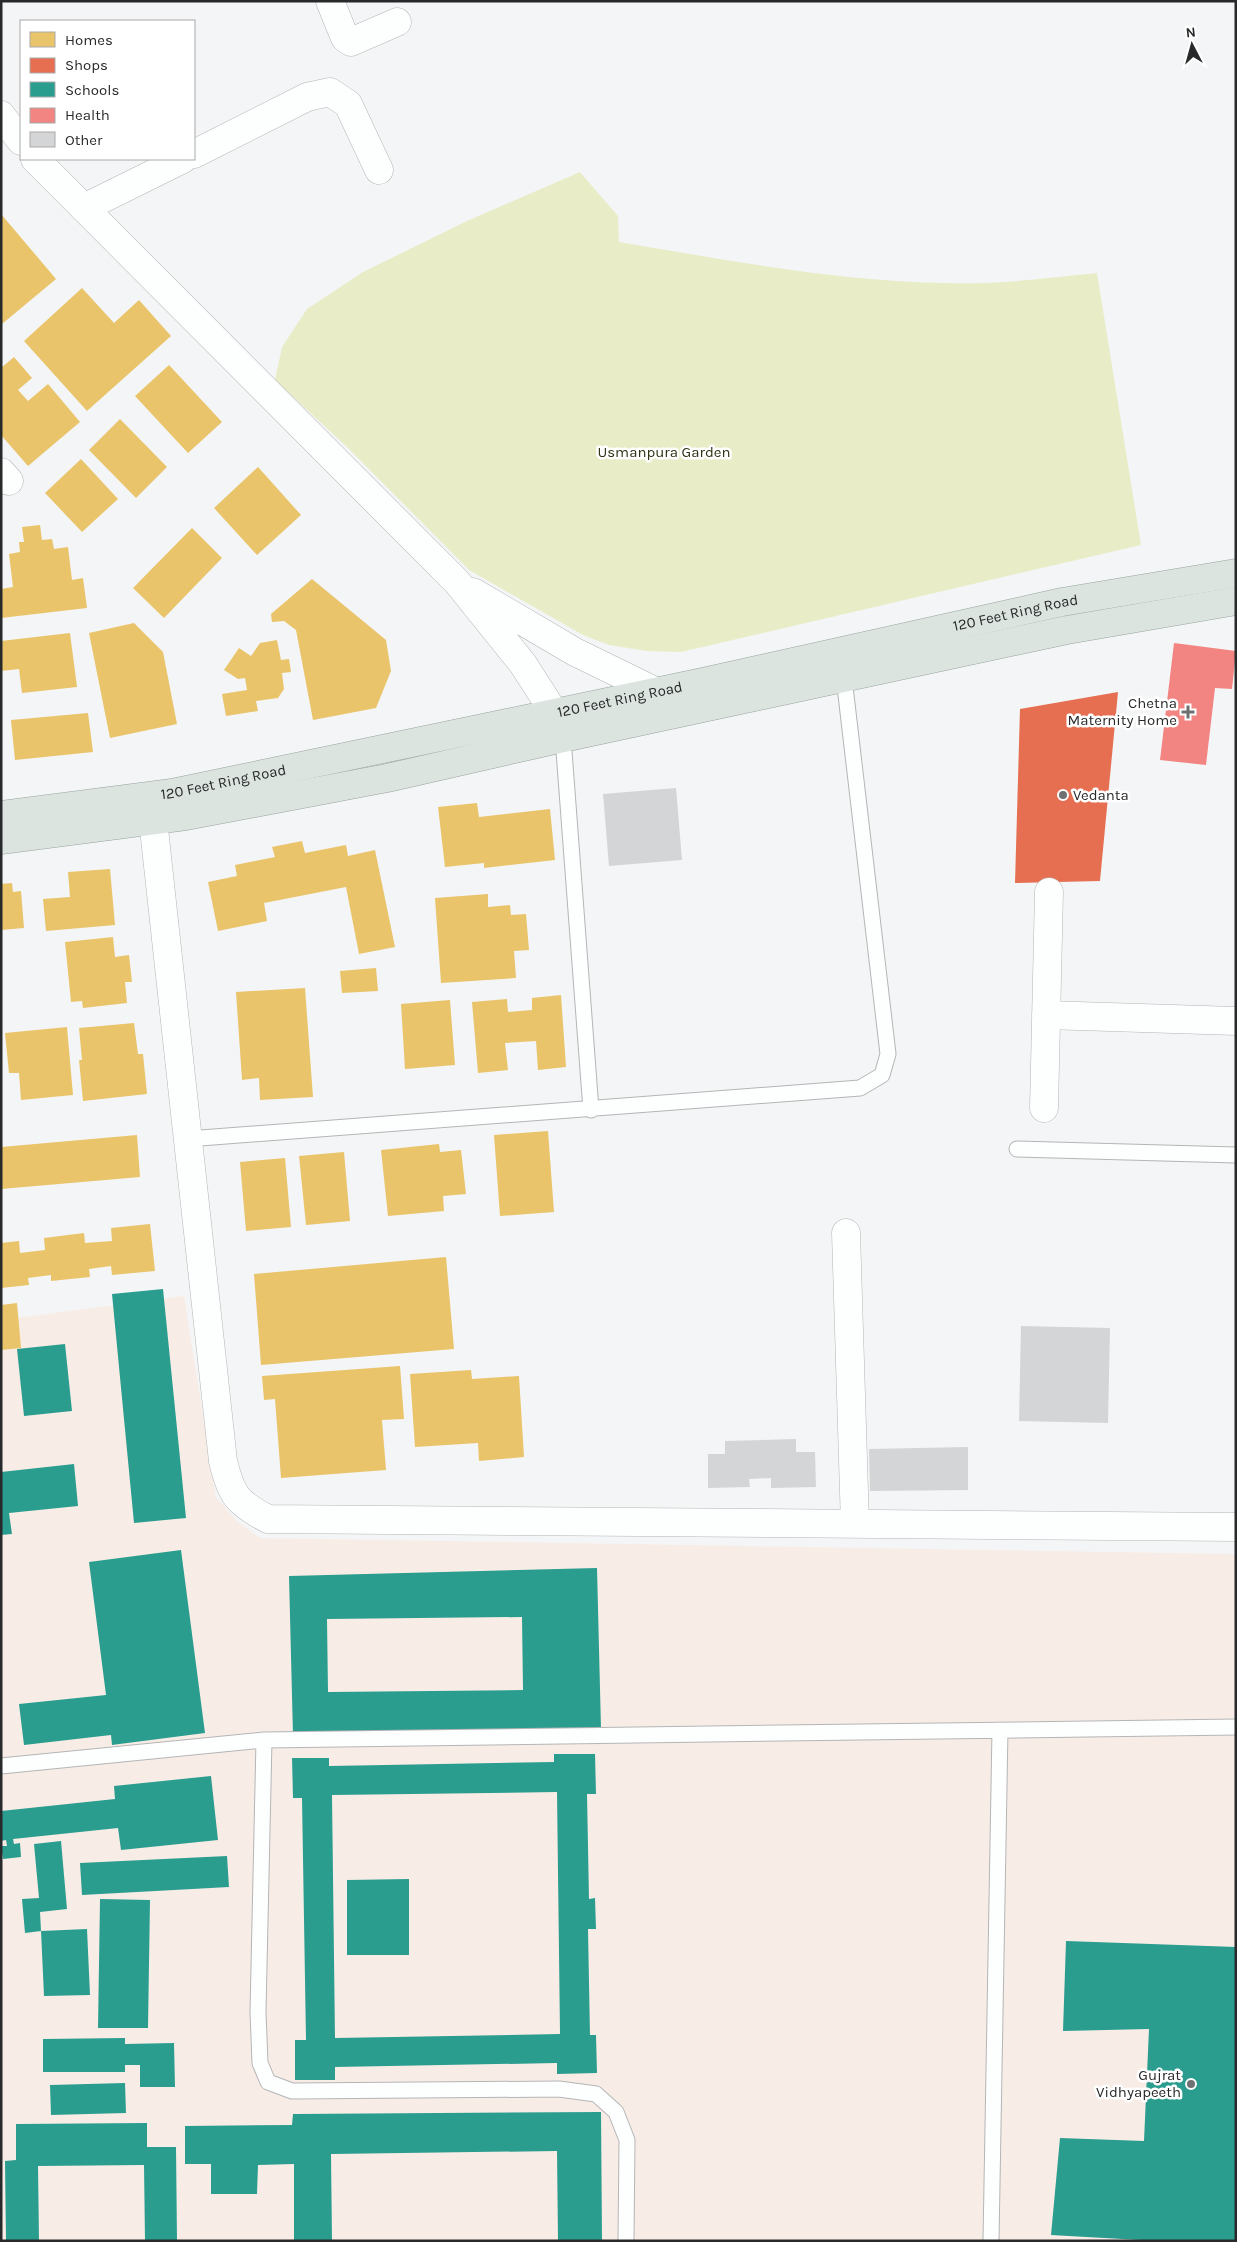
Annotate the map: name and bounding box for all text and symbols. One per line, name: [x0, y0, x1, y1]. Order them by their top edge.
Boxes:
legend: [20, 20, 195, 160]
north arrow: [1167, 20, 1217, 70]
text: N: [1185, 24, 1197, 42]
text: Homes: [65, 31, 113, 49]
text: Shops: [65, 56, 108, 74]
text: Schools: [65, 81, 119, 99]
text: Health: [65, 106, 110, 124]
text: Other: [65, 131, 103, 149]
park label: Usmanpura Garden: [597, 443, 731, 461]
street label: 120 Feet Ring Road: [951, 590, 1079, 635]
street label: 120 Feet Ring Road: [556, 678, 684, 721]
place label: Chetna Maternity Home: [1068, 694, 1177, 729]
marker: Chetna Maternity Home: [1181, 705, 1195, 719]
street label: 120 Feet Ring Road: [160, 760, 288, 803]
place label: Vedanta: [1073, 786, 1129, 804]
marker: Vedanta: [1057, 789, 1069, 801]
place label: Gujrat Vidhyapeeth: [1096, 2066, 1181, 2101]
marker: Gujrat Vidhyapeeth: [1185, 2078, 1197, 2090]

